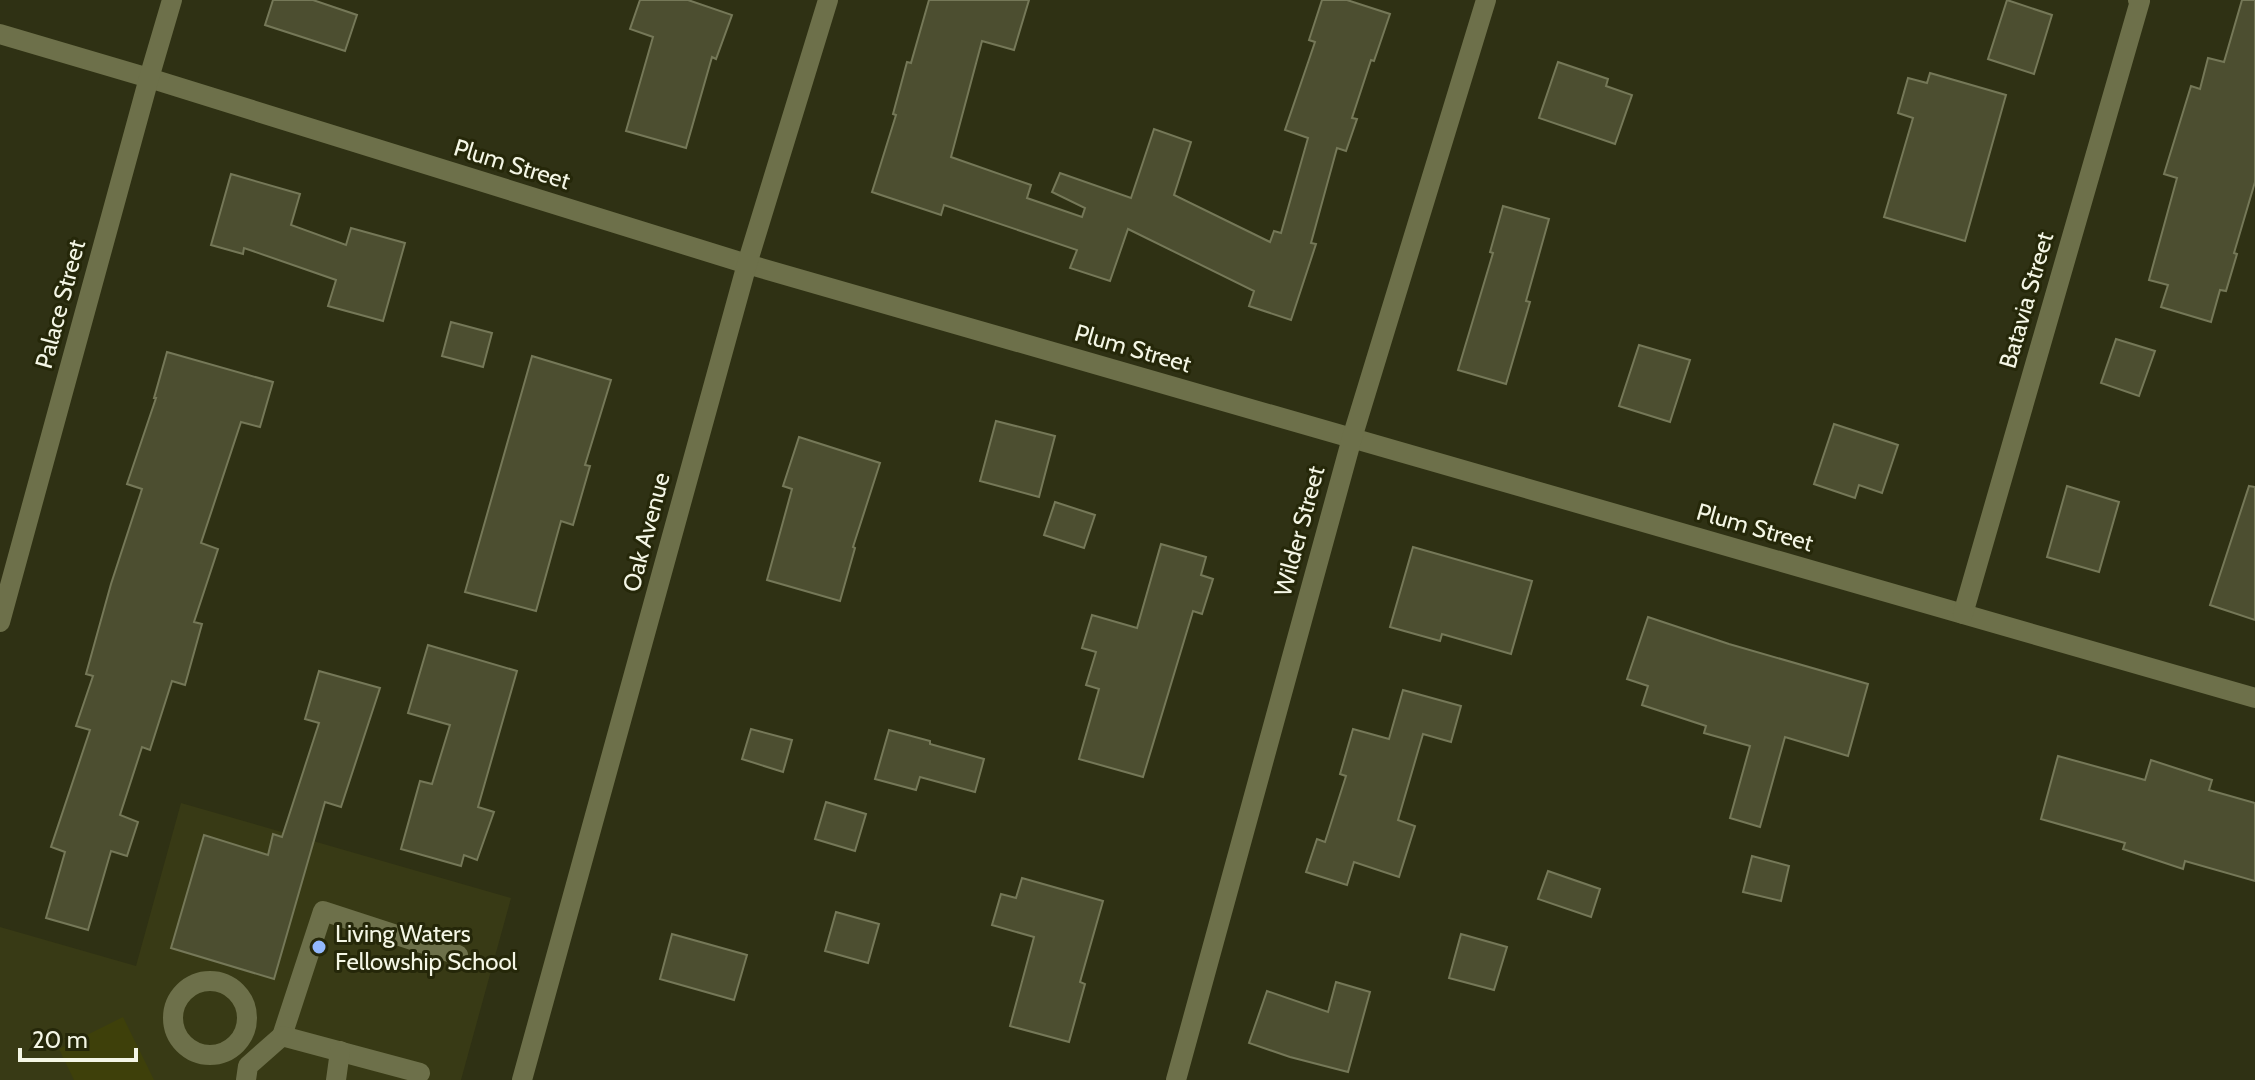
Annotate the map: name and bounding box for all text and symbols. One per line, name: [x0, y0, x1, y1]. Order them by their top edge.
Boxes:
street label: Plum Street: [450, 133, 574, 195]
street label: Batavia Street: [1993, 229, 2059, 371]
street label: Palace Street: [29, 236, 91, 372]
street label: Plum Street: [1071, 318, 1195, 378]
street label: Wilder Street: [1268, 463, 1330, 599]
street label: Oak Avenue: [616, 469, 676, 595]
street label: Plum Street: [1693, 497, 1817, 557]
place label: Living Waters Fellowship School: [335, 919, 518, 976]
marker: Living Waters Fellowship School: [310, 938, 328, 956]
scale bar: [20, 1012, 136, 1062]
text: 20 m: [32, 1025, 88, 1054]

